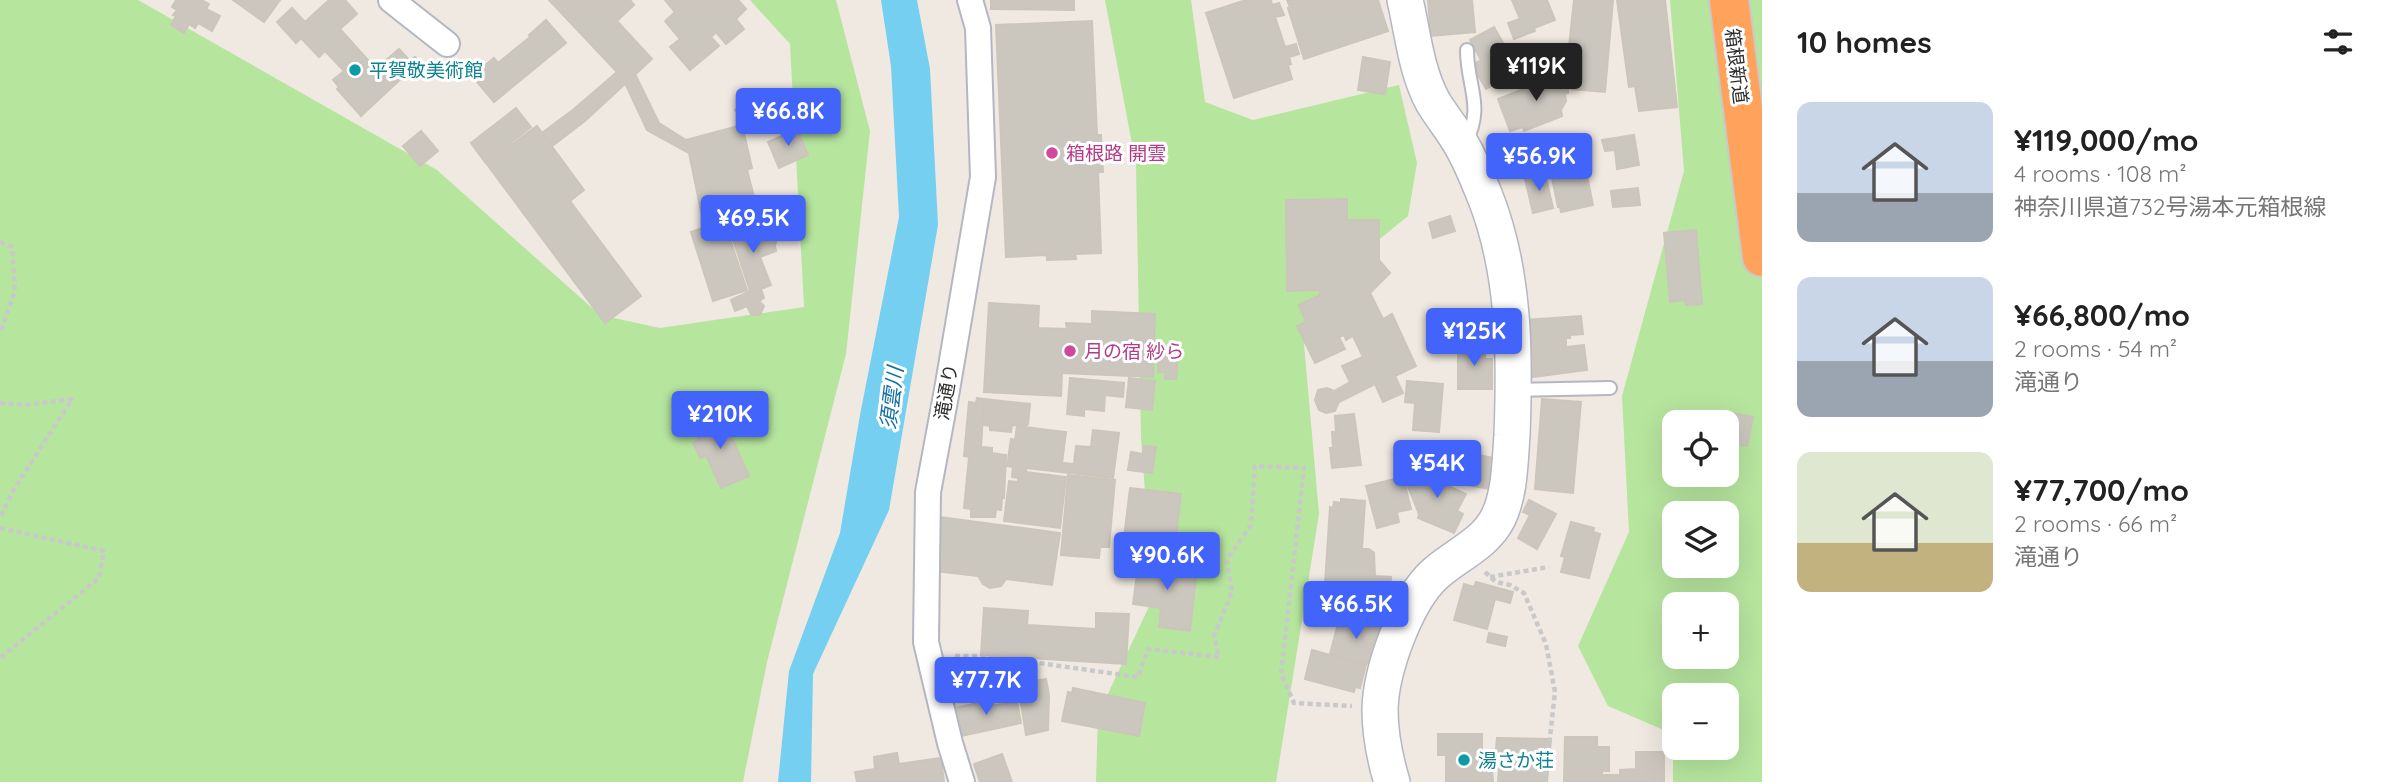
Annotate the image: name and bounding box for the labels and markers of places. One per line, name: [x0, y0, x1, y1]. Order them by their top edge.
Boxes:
pin: ¥119K: [1487, 43, 1585, 103]
place label: 平賀敬美術館: [369, 58, 483, 82]
marker: 平賀敬美術館: [347, 62, 363, 78]
pin: ¥66.8K: [731, 88, 845, 148]
pin: ¥56.9K: [1482, 134, 1596, 193]
place label: 箱根路 開雲: [1066, 141, 1166, 165]
marker: 箱根路 開雲: [1044, 145, 1060, 161]
pin: ¥69.5K: [696, 196, 810, 255]
pin: ¥125K: [1425, 308, 1523, 368]
place label: 月の宿 紗ら: [1084, 339, 1184, 363]
marker: 月の宿 紗ら: [1062, 343, 1078, 359]
pin: ¥210K: [671, 392, 769, 451]
pin: ¥54K: [1396, 440, 1478, 500]
pin: ¥90.6K: [1110, 532, 1224, 592]
pin: ¥66.5K: [1299, 582, 1413, 641]
pin: ¥77.7K: [929, 658, 1043, 717]
place label: 湯さか荘: [1478, 748, 1554, 772]
marker: 湯さか荘: [1456, 752, 1472, 768]

